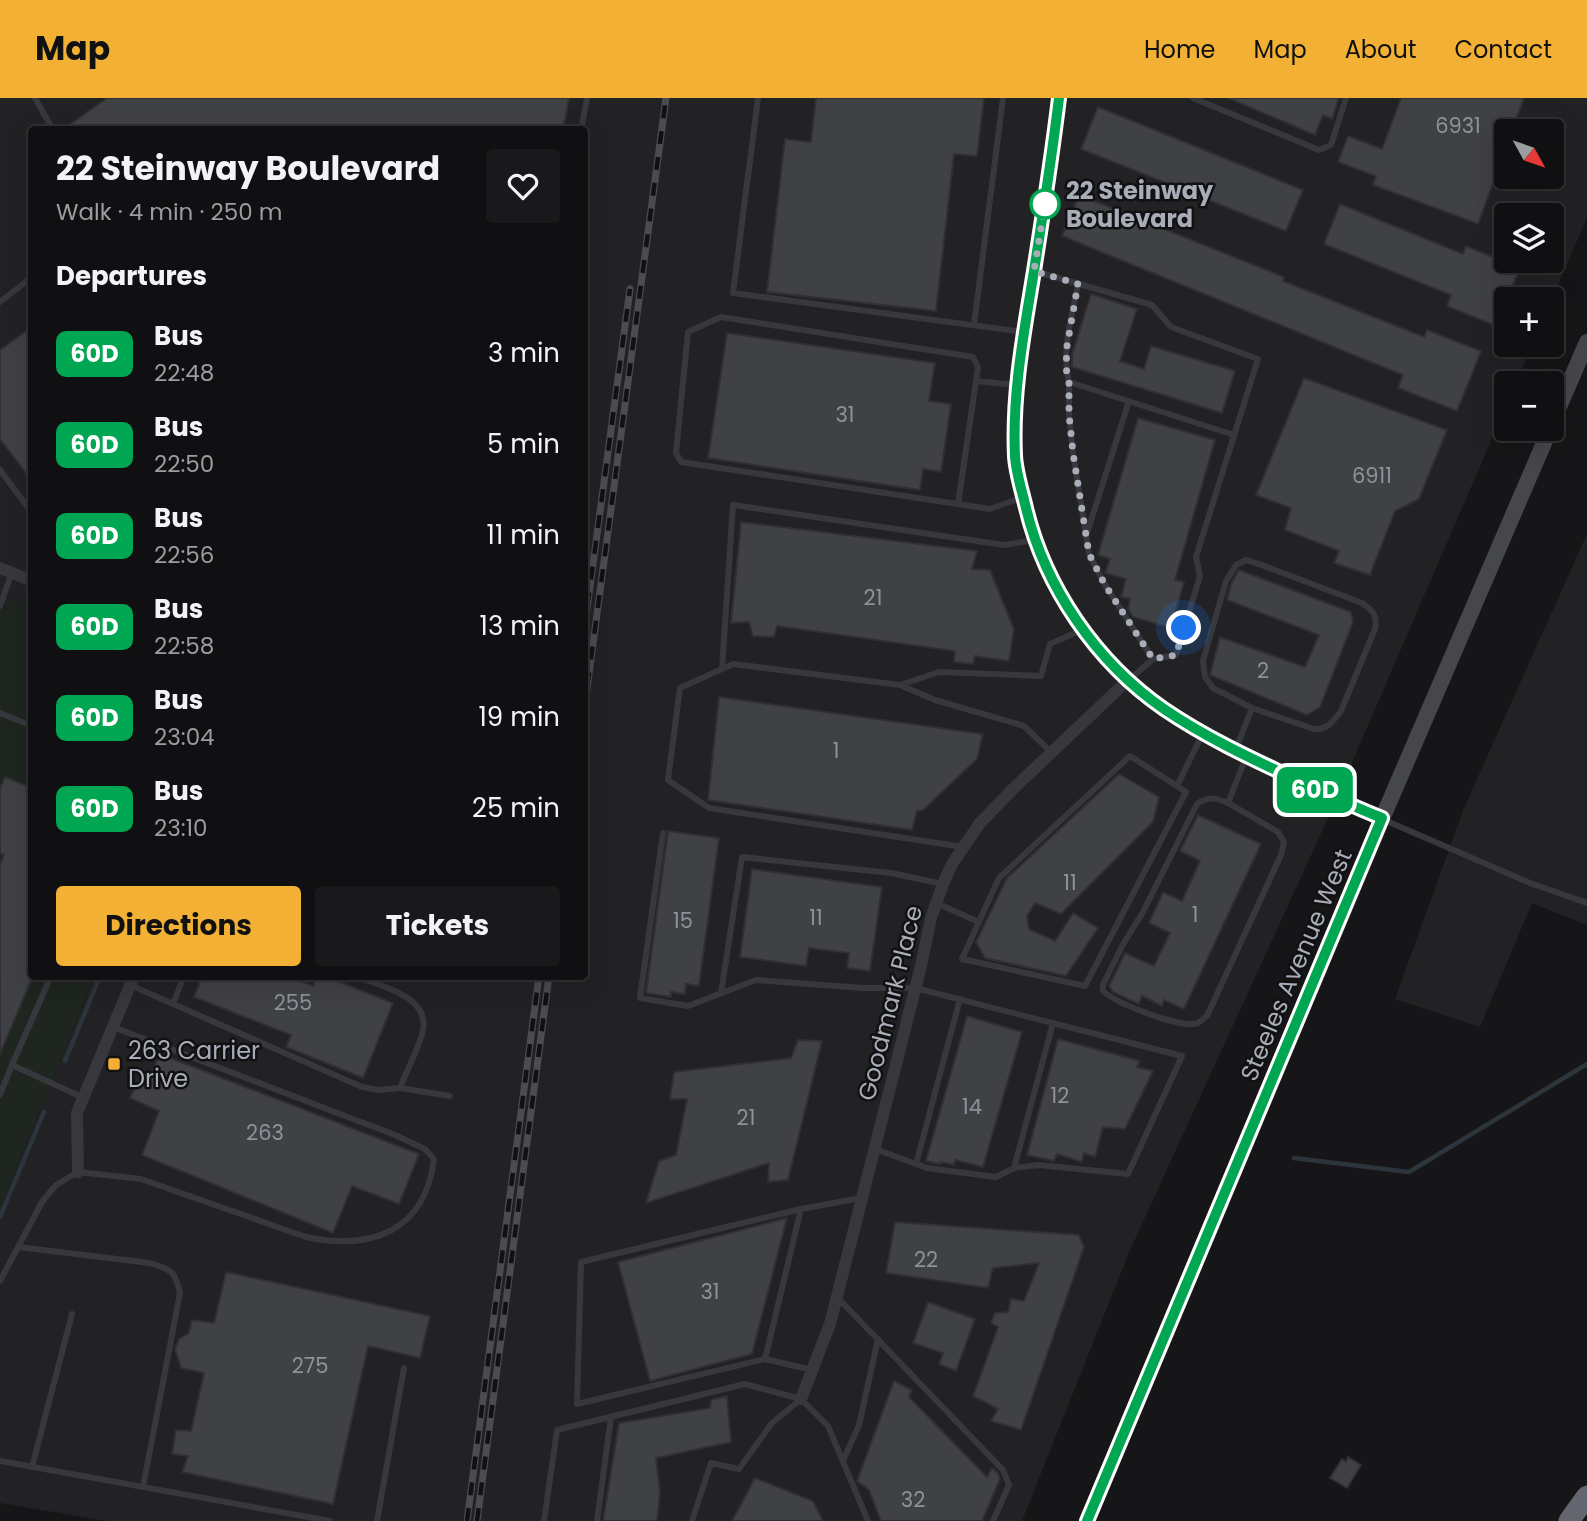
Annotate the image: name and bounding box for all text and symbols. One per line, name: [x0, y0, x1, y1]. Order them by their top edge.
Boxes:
text: Map: [35, 25, 110, 72]
text: Home: [1144, 33, 1216, 66]
text: Map: [1254, 33, 1307, 66]
text: About: [1345, 33, 1416, 66]
text: Contact: [1454, 33, 1552, 66]
house number: 6931: [1435, 111, 1481, 140]
north arrow: [1494, 119, 1564, 189]
map controls: [1494, 119, 1564, 441]
text: 22 Steinway Boulevard: [56, 145, 440, 192]
button: heart: [486, 149, 560, 223]
place label: 22 Steinway Boulevard: [1066, 174, 1214, 235]
marker: 22 Steinway Boulevard: [1030, 189, 1060, 219]
text: Walk · 4 min · 250 m: [56, 196, 282, 228]
button: layers: [1494, 203, 1564, 273]
text: Departures: [56, 258, 207, 294]
button: +: [1494, 287, 1564, 357]
text: Bus: [154, 318, 203, 354]
text: 3 min: [488, 335, 560, 371]
text: 60D: [70, 337, 119, 370]
text: 22:48: [154, 357, 214, 389]
button: −: [1494, 371, 1564, 441]
house number: 31: [835, 400, 855, 429]
text: Bus: [154, 409, 203, 445]
text: 5 min: [487, 426, 560, 462]
text: 60D: [70, 428, 119, 461]
text: 22:50: [154, 448, 214, 480]
house number: 6911: [1352, 461, 1392, 490]
text: Bus: [154, 500, 203, 536]
text: 11 min: [487, 517, 560, 553]
text: 60D: [70, 519, 119, 552]
text: 22:56: [154, 539, 214, 571]
house number: 21: [864, 583, 882, 612]
text: Bus: [154, 591, 203, 627]
text: 13 min: [480, 608, 560, 644]
text: 60D: [70, 610, 119, 643]
your location: [1166, 610, 1201, 645]
text: 22:58: [154, 630, 214, 662]
house number: 2: [1257, 656, 1269, 685]
text: Bus: [154, 682, 203, 718]
text: 19 min: [479, 699, 560, 735]
text: 60D: [70, 701, 119, 734]
text: 23:04: [154, 721, 215, 753]
house number: 1: [833, 736, 839, 765]
line badge: 60D: [1275, 767, 1355, 813]
text: Bus: [154, 773, 203, 809]
text: 60D: [1291, 773, 1339, 806]
text: 25 min: [472, 790, 560, 826]
text: 60D: [70, 792, 119, 825]
text: 23:10: [154, 812, 207, 844]
street label: Steeles Avenue West: [1232, 844, 1360, 1086]
house number: 11: [1063, 868, 1077, 897]
button: Directions: [56, 886, 301, 966]
button: Tickets: [315, 886, 560, 966]
house number: 1: [1192, 900, 1198, 929]
street label: Goodmark Place: [850, 902, 930, 1104]
house number: 11: [809, 903, 823, 932]
house number: 15: [673, 906, 693, 935]
house number: 255: [274, 988, 312, 1017]
place label: 263 Carrier Drive: [128, 1034, 260, 1095]
marker: 263 Carrier Drive: [106, 1056, 122, 1072]
house number: 12: [1051, 1081, 1069, 1110]
house number: 14: [962, 1092, 982, 1121]
house number: 21: [737, 1103, 755, 1132]
house number: 263: [246, 1118, 284, 1147]
house number: 22: [914, 1245, 938, 1274]
house number: 31: [700, 1277, 720, 1306]
house number: 275: [292, 1351, 328, 1380]
house number: 32: [901, 1485, 925, 1514]

